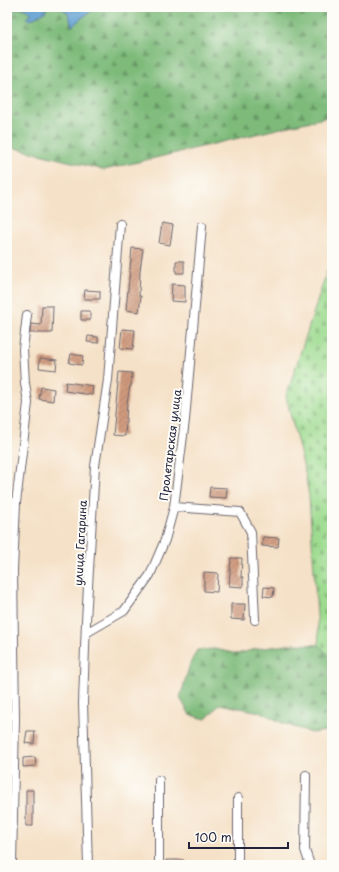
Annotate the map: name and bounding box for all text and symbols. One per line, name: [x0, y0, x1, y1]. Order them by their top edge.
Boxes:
street label: Пролетарская улица: [155, 388, 185, 502]
street label: улица Гагарина: [69, 500, 91, 586]
scale bar: [189, 824, 288, 850]
text: 100 m: [195, 828, 232, 846]

